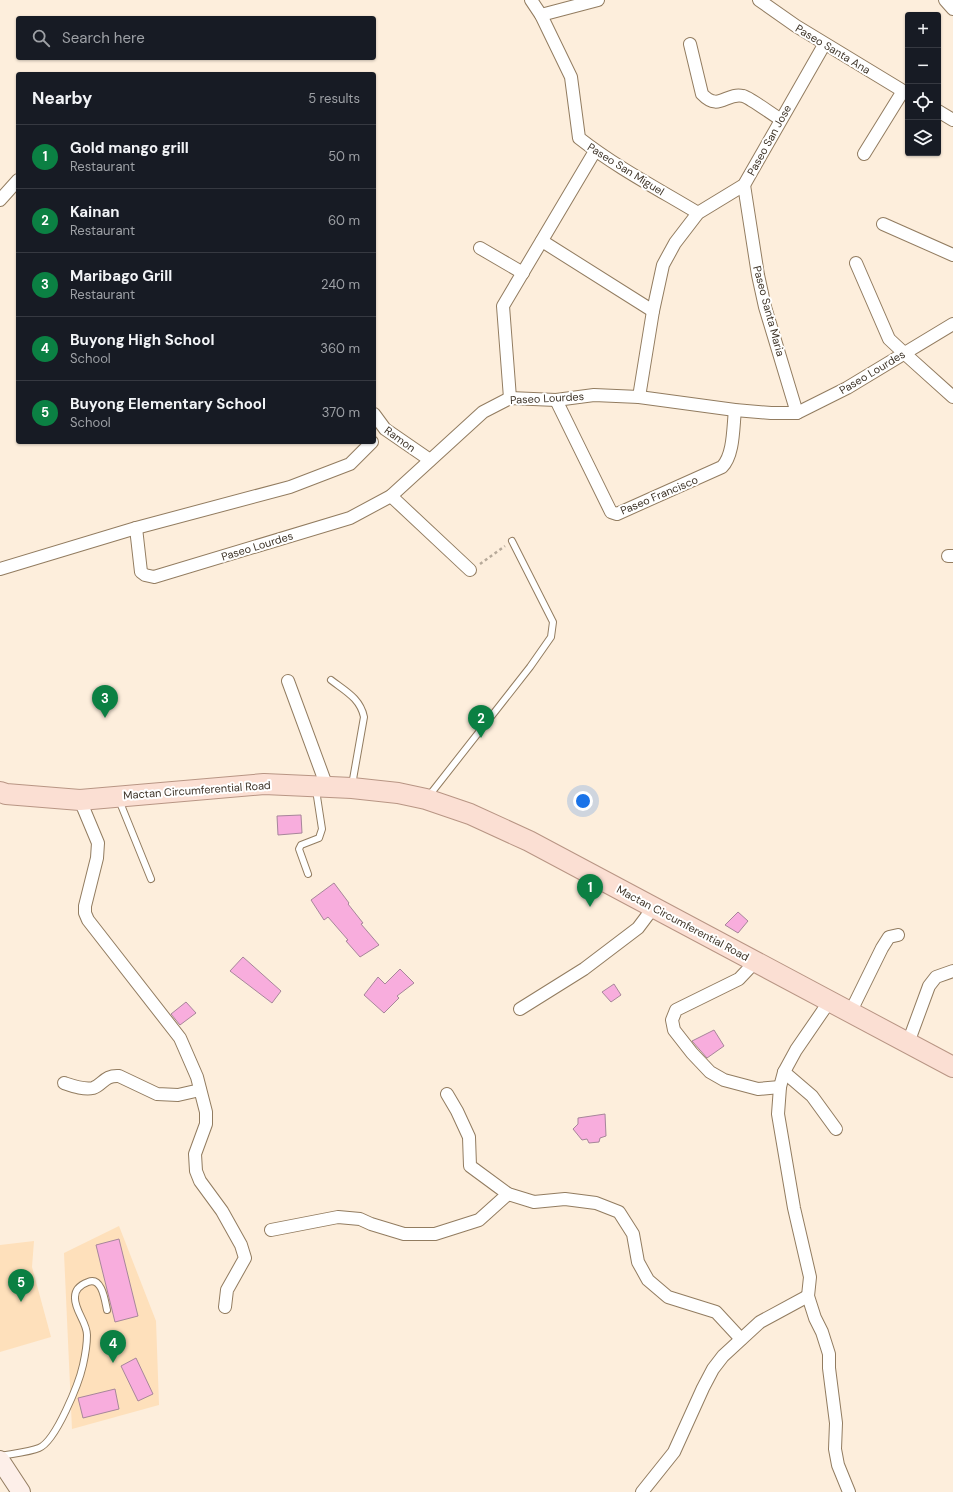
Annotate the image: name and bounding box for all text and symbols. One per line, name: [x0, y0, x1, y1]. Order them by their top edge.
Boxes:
map controls: [905, 12, 941, 156]
button: +: [905, 12, 941, 48]
search box: [16, 16, 376, 60]
street label: Paseo Santa Ana: [793, 21, 873, 77]
icon: search: [30, 27, 52, 49]
text: Search here: [62, 28, 145, 48]
button: −: [905, 48, 941, 84]
button: locate: [905, 84, 941, 120]
text: Nearby: [32, 87, 92, 109]
text: 5 results: [308, 90, 360, 107]
street label: Paseo San Jose: [744, 102, 794, 178]
button: layers: [905, 120, 941, 156]
text: Gold mango grill: [70, 138, 189, 158]
street label: Paseo San Miguel: [585, 140, 667, 198]
text: 1: [43, 148, 47, 165]
text: 50 m: [328, 148, 360, 165]
text: Restaurant: [70, 158, 135, 175]
text: Kainan: [70, 202, 119, 222]
text: 2: [41, 212, 49, 229]
text: 60 m: [328, 212, 360, 229]
text: Restaurant: [70, 222, 135, 239]
street label: Paseo Santa Maria: [750, 264, 788, 358]
text: Maribago Grill: [70, 266, 172, 286]
text: 3: [41, 276, 49, 293]
text: 240 m: [321, 276, 360, 293]
text: Restaurant: [70, 286, 135, 303]
text: Buyong High School: [70, 330, 214, 350]
text: 4: [41, 340, 49, 357]
text: 360 m: [320, 340, 360, 357]
street label: Paseo Lourdes: [837, 347, 907, 397]
text: School: [70, 350, 111, 367]
street label: Paseo Lourdes: [510, 389, 584, 407]
text: Buyong Elementary School: [70, 394, 266, 414]
text: 5: [41, 404, 49, 421]
text: 370 m: [322, 404, 360, 421]
text: School: [70, 414, 111, 431]
street label: Ramon: [382, 423, 418, 455]
street label: Paseo Francisco: [618, 472, 700, 518]
street label: Paseo Lourdes: [219, 528, 295, 564]
pin: 3: [92, 685, 118, 718]
pin: 2: [468, 705, 494, 738]
street label: Mactan Circumferential Road: [123, 778, 271, 802]
your location: [573, 791, 593, 811]
pin: 1: [577, 874, 603, 907]
street label: Mactan Circumferential Road: [614, 882, 752, 964]
pin: 5: [8, 1269, 34, 1302]
pin: 4: [100, 1330, 126, 1363]

